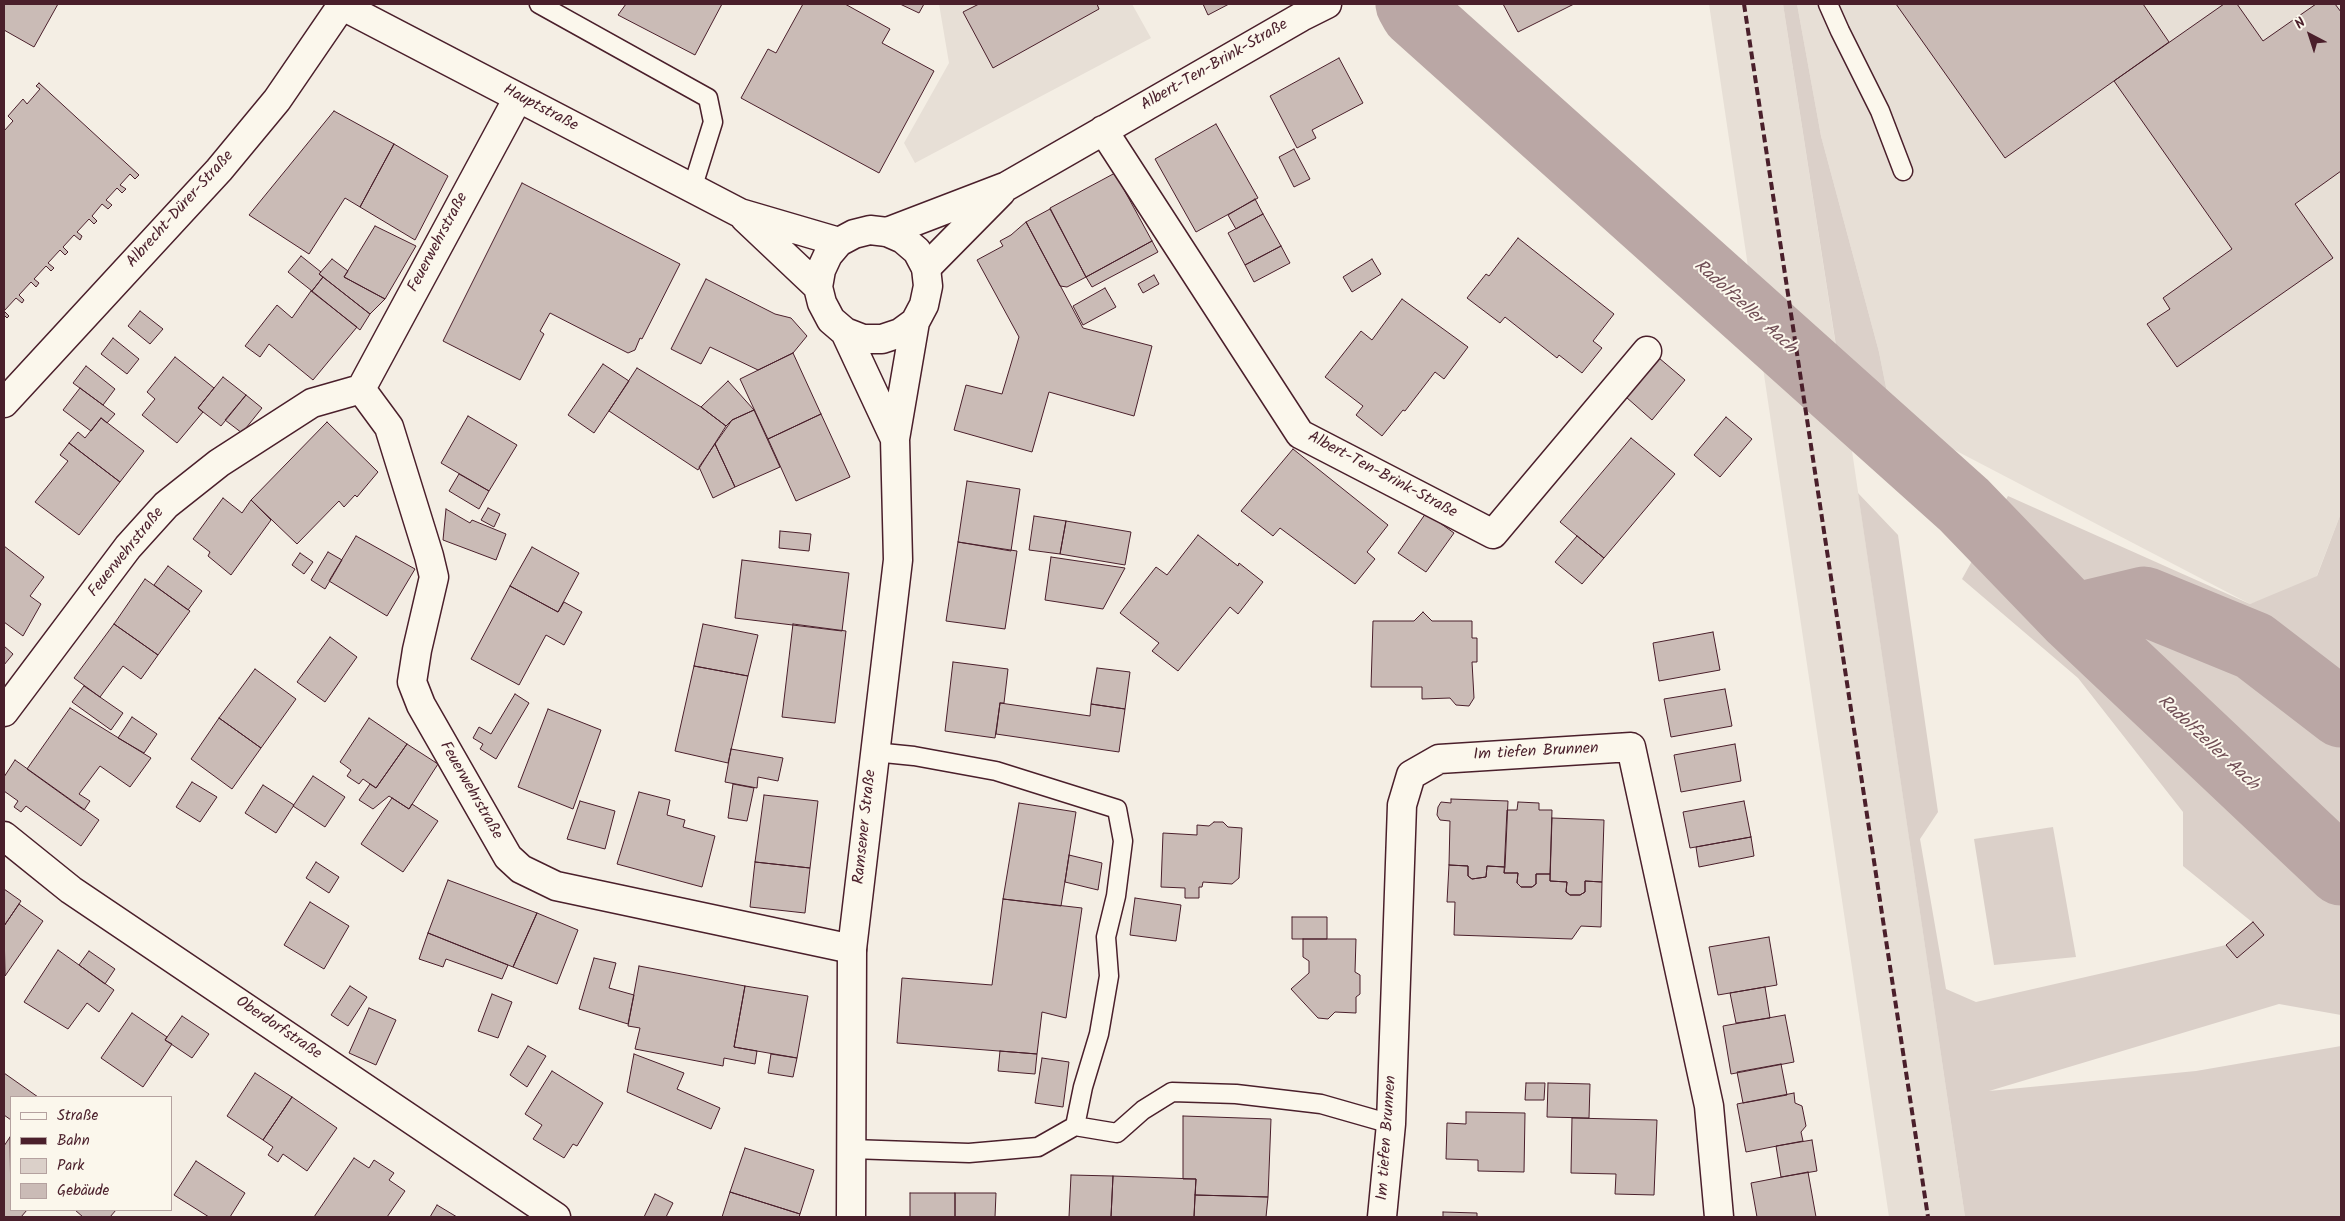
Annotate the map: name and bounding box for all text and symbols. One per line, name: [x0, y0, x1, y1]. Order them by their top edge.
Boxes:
north arrow: [2285, 10, 2335, 60]
text: N: [2290, 12, 2311, 35]
street label: Albert-Ten-Brink-Straße: [1138, 16, 1292, 116]
street label: Hauptstraße: [499, 81, 581, 137]
street label: Albrecht-Dürer-Straße: [123, 147, 239, 273]
street label: Feuerwehrstraße: [405, 190, 473, 296]
water label: Radolfzeller Aach: [1688, 256, 1800, 360]
street label: Albert-Ten-Brink-Straße: [1304, 428, 1460, 524]
street label: Feuerwehrstraße: [85, 504, 169, 602]
water label: Radolfzeller Aach: [2152, 692, 2262, 796]
street label: Feuerwehrstraße: [434, 739, 506, 843]
street label: Im tiefen Brunnen: [1473, 740, 1599, 766]
street label: Ramsener Straße: [850, 769, 882, 885]
street label: Oberdorfstraße: [231, 993, 325, 1065]
street label: Im tiefen Brunnen: [1374, 1075, 1402, 1201]
legend: [10, 1096, 172, 1211]
text: Straße: [57, 1104, 98, 1128]
text: Bahn: [57, 1129, 90, 1153]
text: Park: [57, 1154, 84, 1178]
text: Gebäude: [57, 1179, 109, 1203]

